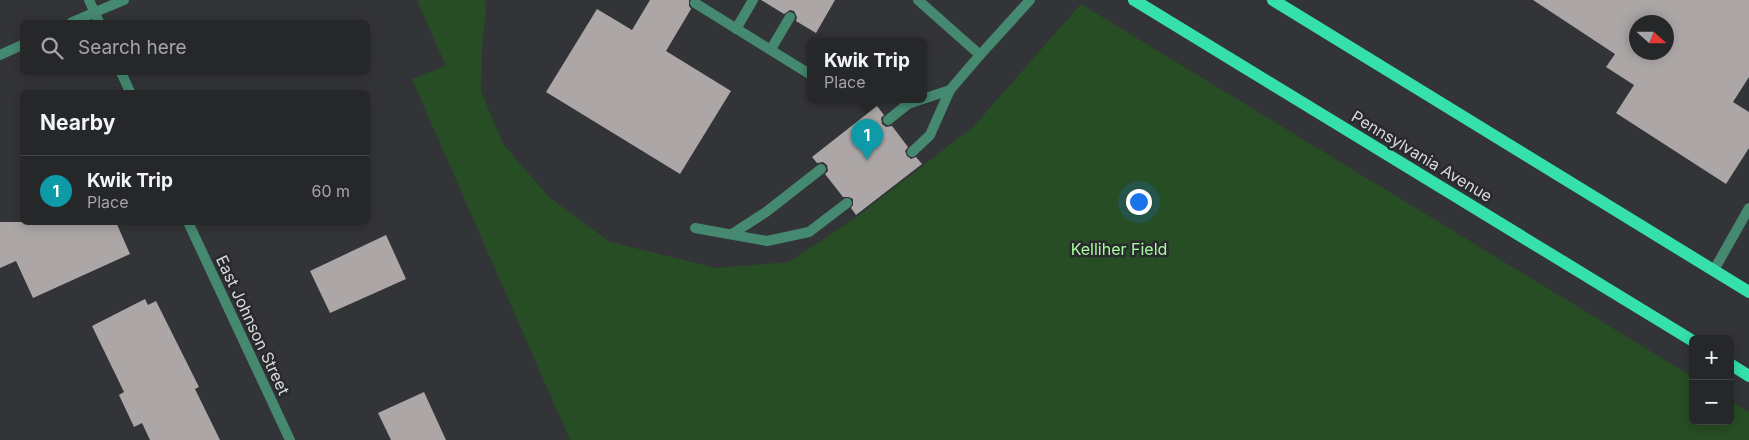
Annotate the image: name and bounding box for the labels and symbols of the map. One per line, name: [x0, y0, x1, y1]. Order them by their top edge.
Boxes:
north arrow: [1629, 15, 1674, 60]
street label: Pennsylvania Avenue: [1348, 106, 1496, 206]
pin: 1: [851, 119, 883, 160]
your location: [1126, 189, 1152, 215]
park label: Kelliher Field: [1071, 239, 1167, 259]
street label: East Johnson Street: [212, 252, 294, 398]

